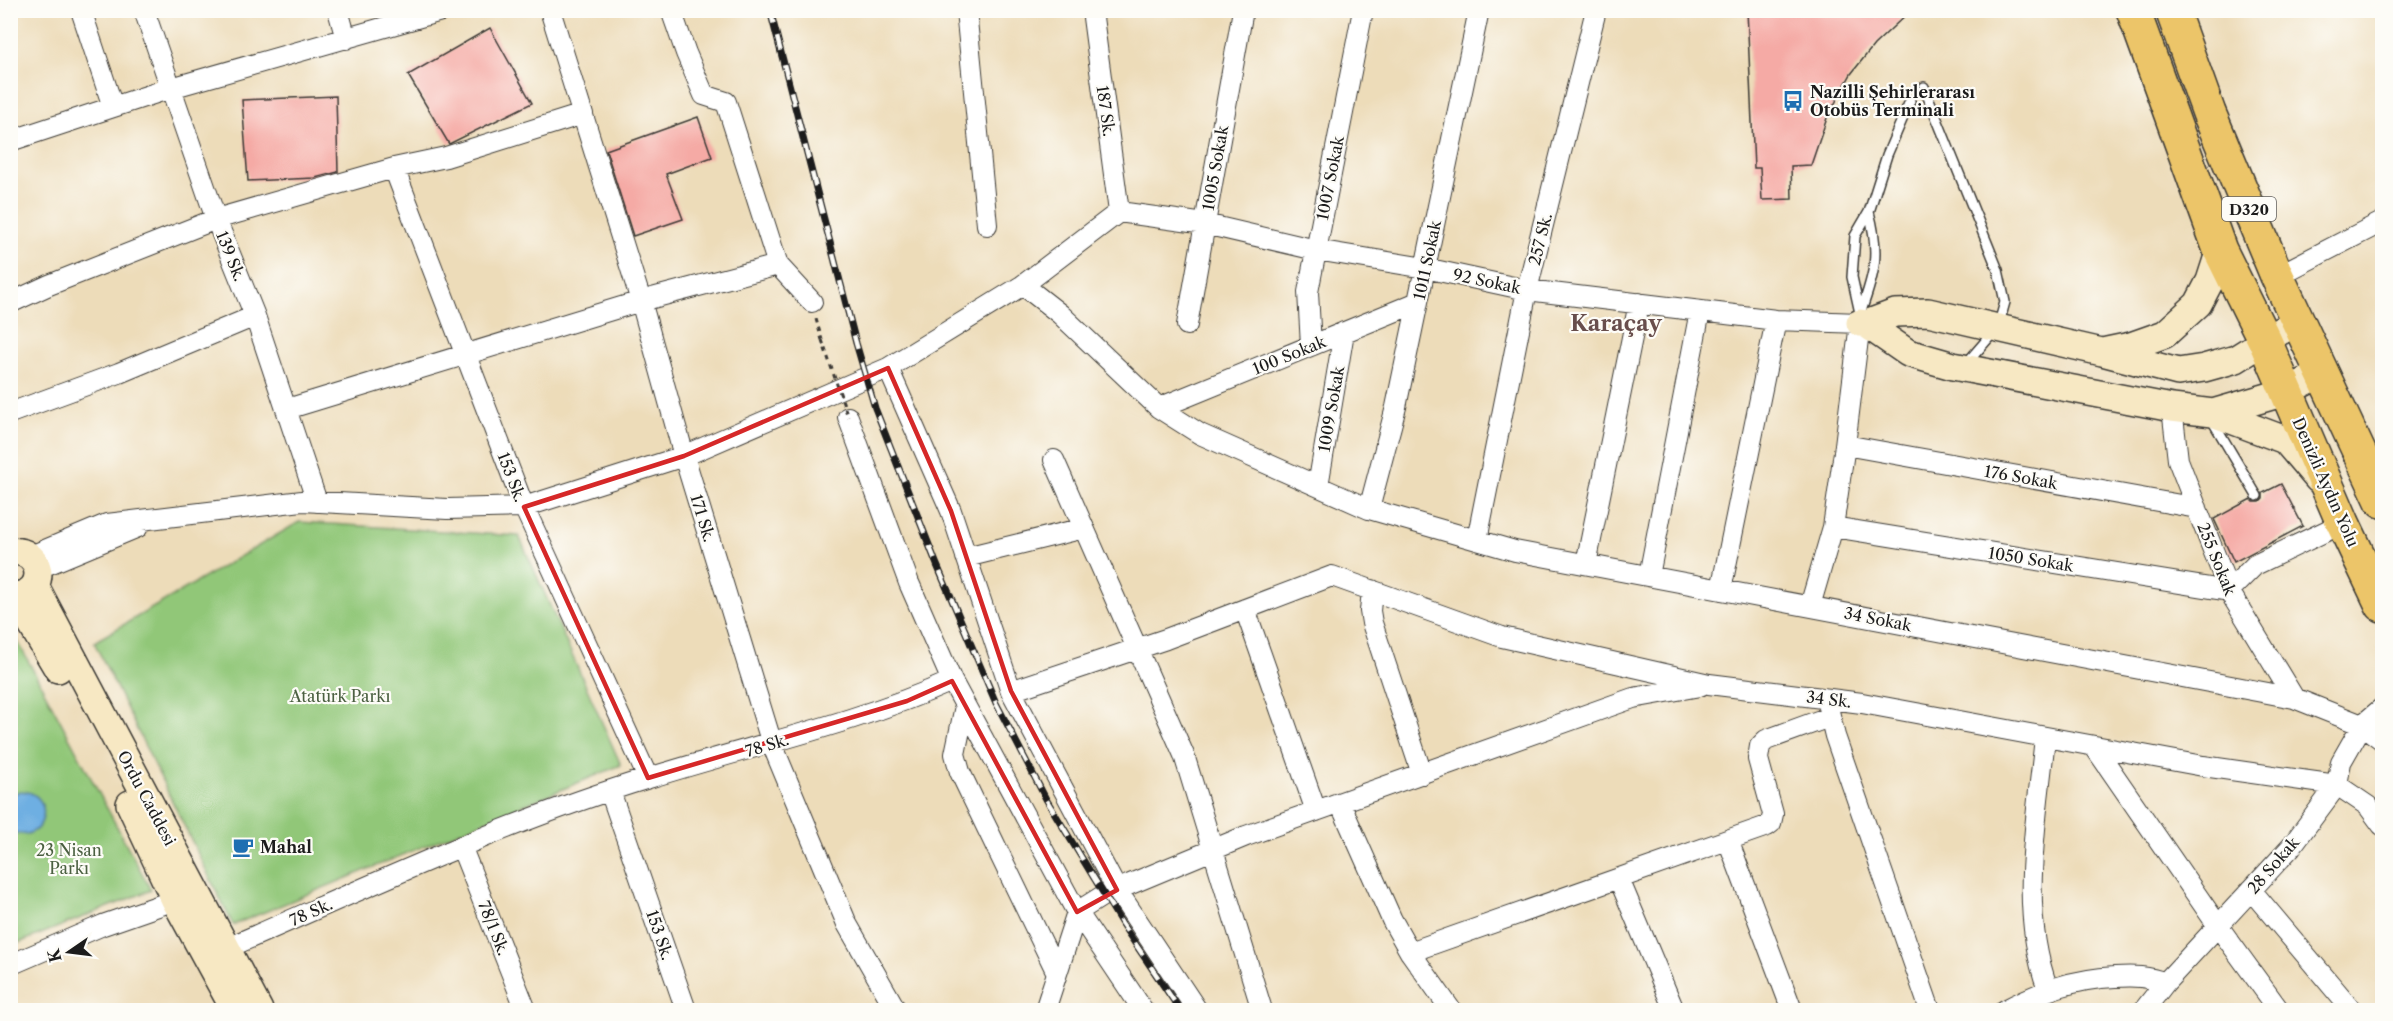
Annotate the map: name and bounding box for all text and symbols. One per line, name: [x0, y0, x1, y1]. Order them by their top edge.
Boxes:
place label: Nazilli Şehirlerarası Otobüs Terminali: [1810, 82, 1975, 120]
street label: 187 Sk.: [1093, 84, 1119, 138]
bus stop icon: Nazilli Şehirlerarası Otobüs Terminali: [1781, 89, 1805, 113]
street label: 1005 Sokak: [1198, 123, 1232, 212]
street label: 1007 Sokak: [1312, 134, 1348, 222]
road number: D320: [2222, 197, 2276, 221]
street label: 257 Sk.: [1524, 211, 1556, 267]
street label: 1011 Sokak: [1409, 218, 1445, 301]
street label: 139 Sk.: [212, 228, 250, 284]
street label: 92 Sokak: [1451, 264, 1523, 298]
district label: Karaçay: [1570, 310, 1662, 337]
street label: 100 Sokak: [1249, 331, 1329, 379]
street label: 1009 Sokak: [1314, 364, 1349, 453]
street label: Denizli Aydın Yolu: [2288, 414, 2364, 550]
street label: 153 Sk.: [493, 449, 531, 505]
street label: 176 Sokak: [1983, 461, 2060, 493]
street label: 171 Sk.: [686, 492, 720, 544]
street label: 255 Sokak: [2193, 520, 2241, 599]
street label: 1050 Sokak: [1987, 542, 2076, 576]
street label: 34 Sokak: [1843, 603, 1914, 635]
park label: Atatürk Parkı: [289, 686, 390, 706]
street label: 34 Sk.: [1805, 686, 1853, 712]
street label: 78 Sk.: [743, 729, 791, 761]
street label: Ordu Caddesi: [114, 747, 180, 849]
street label: 28 Sokak: [2243, 832, 2304, 898]
cafe icon: Mahal: [231, 835, 255, 859]
place label: Mahal: [260, 837, 312, 857]
park label: 23 Nisan Parkı: [36, 840, 102, 878]
street label: 78 Sk.: [287, 894, 335, 930]
street label: 78/1 Sk.: [474, 898, 514, 958]
street label: 153 Sk.: [642, 907, 678, 963]
north arrow: [39, 922, 99, 982]
text: K: [43, 946, 66, 964]

